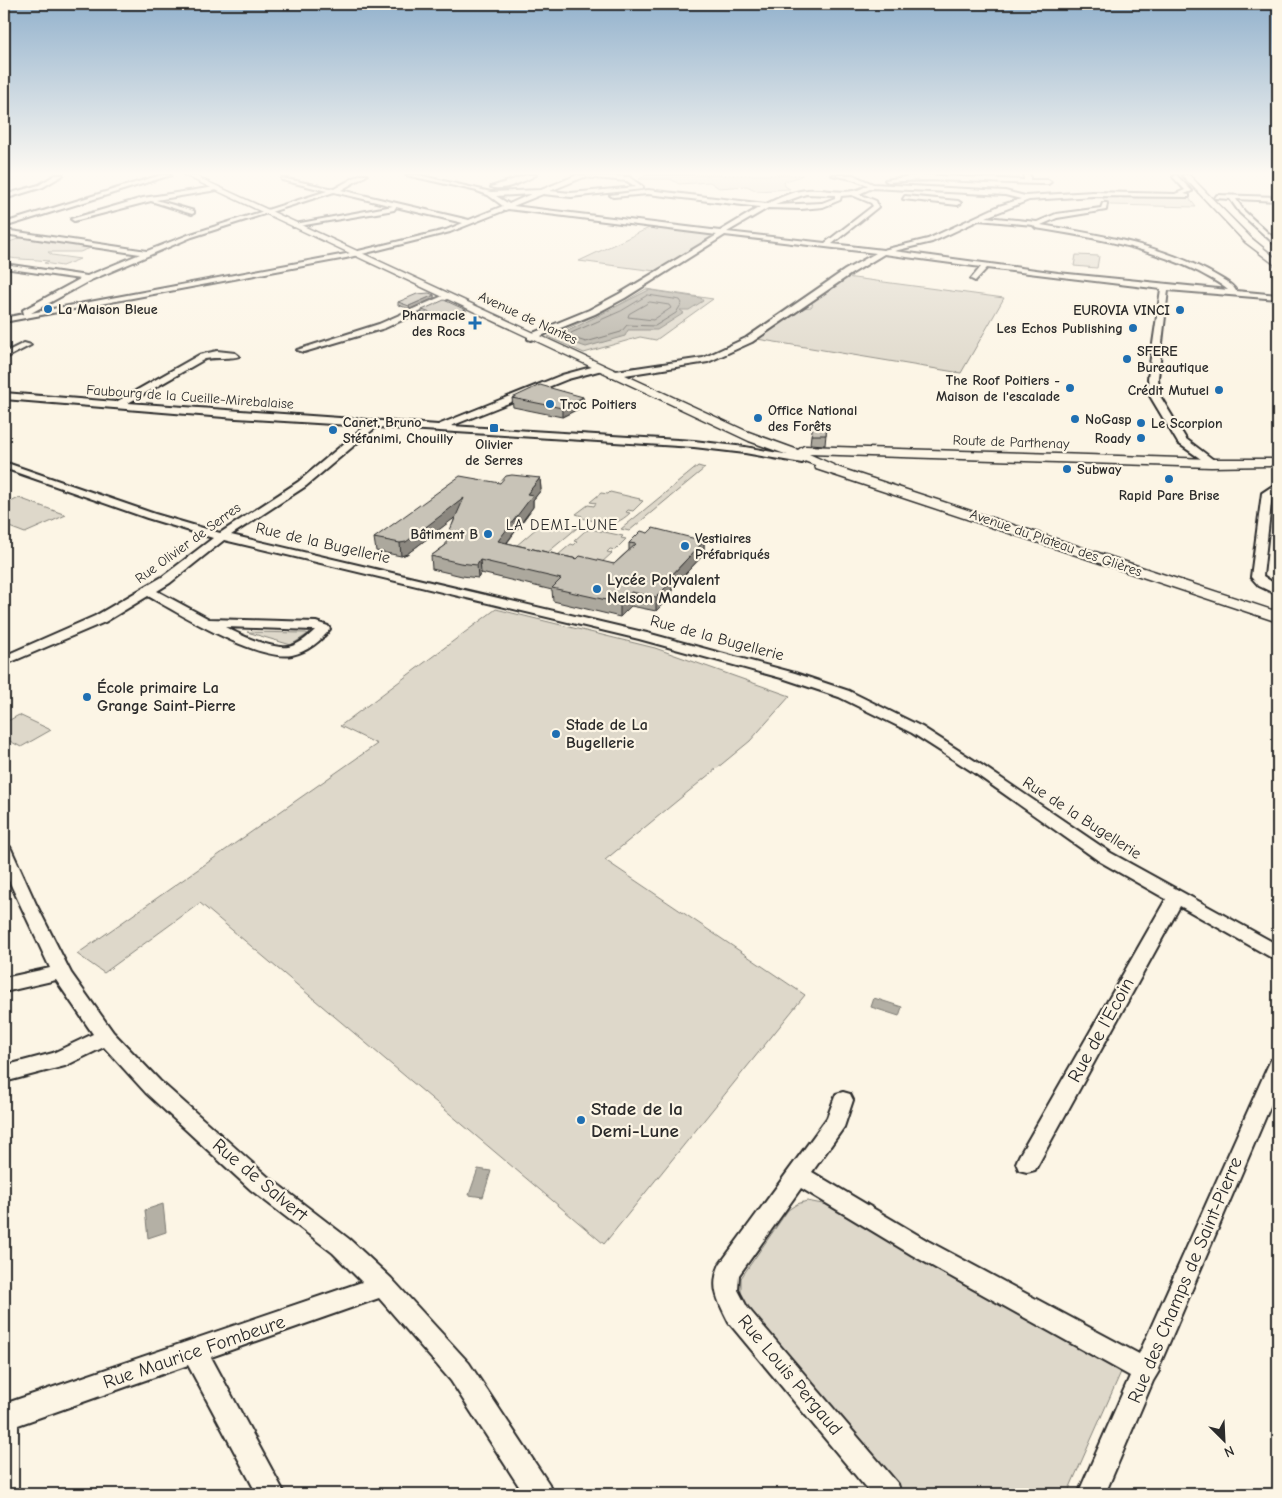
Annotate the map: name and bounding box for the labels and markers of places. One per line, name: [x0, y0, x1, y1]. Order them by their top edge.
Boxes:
place label: La Maison Bleue: [58, 301, 158, 318]
place label: EUROVIA VINCI: [1073, 302, 1170, 319]
marker: La Maison Bleue: [42, 303, 54, 315]
marker: EUROVIA VINCI: [1174, 304, 1186, 316]
place label: Pharmacie des Rocs: [402, 307, 465, 340]
marker: Pharmacie des Rocs: [469, 317, 481, 329]
place label: Les Echos Publishing: [996, 320, 1123, 337]
marker: Les Echos Publishing: [1127, 322, 1139, 334]
place label: SFERE Bureautique: [1137, 343, 1209, 376]
marker: SFERE Bureautique: [1121, 353, 1133, 365]
place label: The Roof Poitiers - Maison de l'escalade: [936, 372, 1060, 405]
marker: The Roof Poitiers - Maison de l'escalade: [1064, 382, 1076, 394]
place label: Crédit Mutuel: [1128, 382, 1209, 399]
marker: Crédit Mutuel: [1213, 384, 1225, 396]
place label: Troc Poitiers: [560, 396, 636, 413]
marker: Troc Poitiers: [544, 398, 556, 410]
place label: Office National des Forêts: [768, 402, 857, 435]
place label: NoGasp: [1085, 411, 1132, 428]
marker: Office National des Forêts: [752, 412, 764, 424]
marker: NoGasp: [1069, 413, 1081, 425]
place label: Canet, Bruno Stéfanimi, Chouilly: [343, 414, 454, 447]
place label: Le Scorpion: [1151, 415, 1223, 432]
marker: Le Scorpion: [1135, 417, 1147, 429]
marker: Olivier de Serres: [488, 422, 500, 434]
marker: Canet, Bruno Stéfanimi, Chouilly: [327, 424, 339, 436]
place label: Roady: [1095, 430, 1132, 447]
marker: Roady: [1135, 432, 1147, 444]
place label: Olivier de Serres: [465, 436, 523, 469]
place label: Subway: [1077, 461, 1122, 478]
marker: Subway: [1061, 463, 1073, 475]
marker: Rapid Pare Brise: [1163, 473, 1175, 485]
place label: Rapid Pare Brise: [1119, 487, 1219, 504]
place label: Bâtiment B: [411, 526, 478, 543]
marker: Bâtiment B: [482, 528, 494, 540]
place label: Vestiaires Préfabriqués: [695, 530, 770, 563]
marker: Vestiaires Préfabriqués: [679, 540, 691, 552]
place label: Lycée Polyvalent Nelson Mandela: [607, 571, 720, 607]
marker: Lycée Polyvalent Nelson Mandela: [591, 583, 603, 595]
place label: École primaire La Grange Saint-Pierre: [97, 678, 236, 715]
marker: École primaire La Grange Saint-Pierre: [81, 691, 93, 703]
place label: Stade de La Bugellerie: [566, 716, 648, 752]
marker: Stade de La Bugellerie: [550, 728, 562, 740]
place label: Stade de la Demi-Lune: [591, 1098, 683, 1142]
marker: Stade de la Demi-Lune: [575, 1114, 587, 1126]

